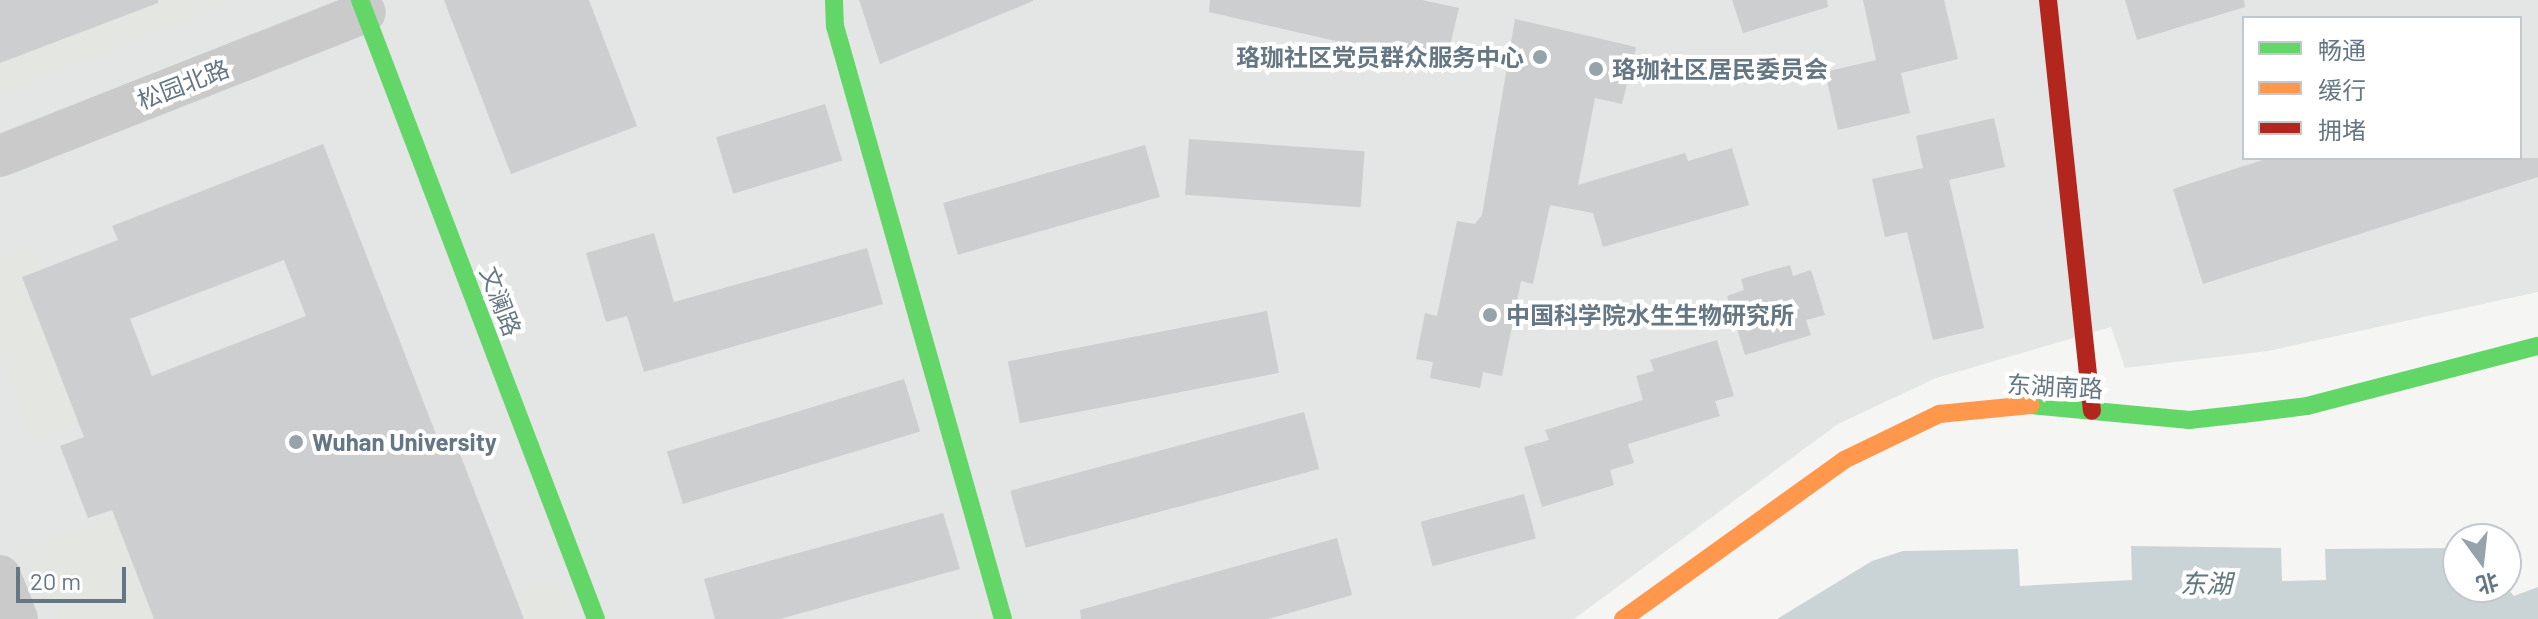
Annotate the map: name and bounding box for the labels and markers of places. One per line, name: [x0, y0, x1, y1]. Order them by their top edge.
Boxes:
place label: 珞珈社区党员群众服务中心: [1236, 43, 1524, 71]
marker: 珞珈社区党员群众服务中心: [1531, 48, 1549, 66]
place label: 珞珈社区居民委员会: [1612, 55, 1828, 83]
marker: 珞珈社区居民委员会: [1587, 60, 1605, 78]
place label: 中国科学院水生生物研究所: [1506, 301, 1794, 329]
marker: 中国科学院水生生物研究所: [1481, 306, 1499, 324]
place label: Wuhan University: [312, 428, 497, 456]
marker: Wuhan University: [287, 433, 305, 451]

